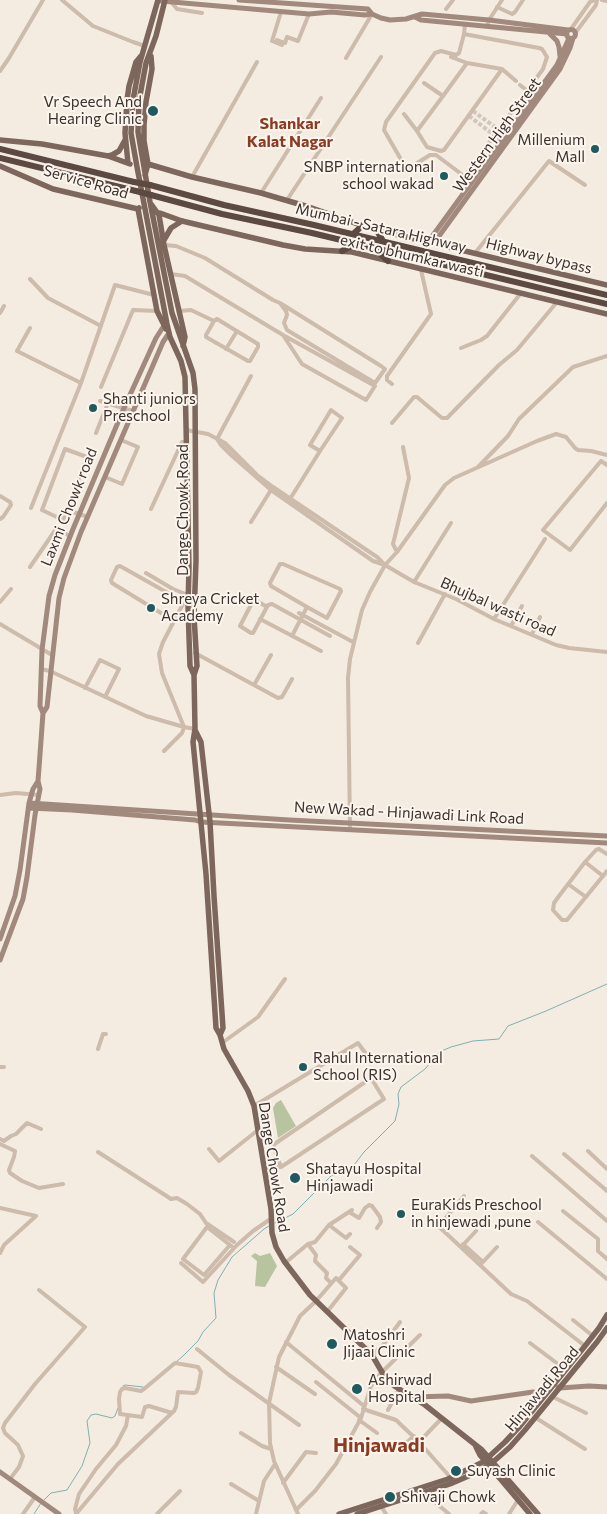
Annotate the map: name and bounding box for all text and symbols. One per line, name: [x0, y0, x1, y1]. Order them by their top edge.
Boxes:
street label: Western High Street: [449, 74, 545, 196]
place label: Vr Speech And Hearing Clinic: [44, 93, 142, 128]
marker: Vr Speech And Hearing Clinic: [146, 104, 160, 118]
district label: Shankar Kalat Nagar: [247, 114, 333, 152]
place label: Millenium Mall: [517, 131, 585, 166]
marker: Millenium Mall: [589, 143, 601, 155]
place label: SNBP international school wakad: [304, 158, 434, 193]
street label: Service Road: [41, 161, 131, 203]
marker: SNBP international school wakad: [438, 170, 450, 182]
street label: Mumbai - Satara Highway: [294, 200, 468, 256]
street label: exit to bhumkar wasti: [338, 231, 486, 281]
street label: Highway bypass: [484, 234, 594, 278]
place label: Shanti juniors Preschool: [103, 390, 196, 425]
marker: Shanti juniors Preschool: [87, 402, 99, 414]
street label: Dange Chowk Road: [174, 444, 192, 576]
street label: Laxmi Chowk road: [37, 445, 101, 569]
street label: Bhujbal wasti road: [437, 573, 559, 641]
place label: Shreya Cricket Academy: [161, 590, 259, 625]
marker: Shreya Cricket Academy: [145, 602, 157, 614]
street label: New Wakad - Hinjawadi Link Road: [294, 798, 524, 828]
place label: Rahul International School (RIS): [313, 1049, 443, 1084]
marker: Rahul International School (RIS): [297, 1061, 309, 1073]
street label: Dange Chowk Road: [255, 1100, 293, 1234]
place label: Shatayu Hospital Hinjawadi: [306, 1160, 421, 1195]
marker: Shatayu Hospital Hinjawadi: [288, 1171, 302, 1185]
place label: EuraKids Preschool in hinjewadi ,pune: [411, 1196, 542, 1231]
marker: EuraKids Preschool in hinjewadi ,pune: [395, 1208, 407, 1220]
place label: Matoshri Jijaai Clinic: [343, 1326, 415, 1361]
marker: Matoshri Jijaai Clinic: [325, 1337, 339, 1351]
street label: Hinjawadi Road: [501, 1343, 583, 1435]
place label: Ashirwad Hospital: [368, 1371, 432, 1406]
marker: Ashirwad Hospital: [350, 1382, 364, 1396]
district label: Hinjawadi: [333, 1433, 425, 1457]
place label: Suyash Clinic: [467, 1462, 556, 1480]
marker: Suyash Clinic: [449, 1464, 463, 1478]
place label: Shivaji Chowk: [401, 1488, 496, 1506]
marker: Shivaji Chowk: [383, 1490, 397, 1504]

